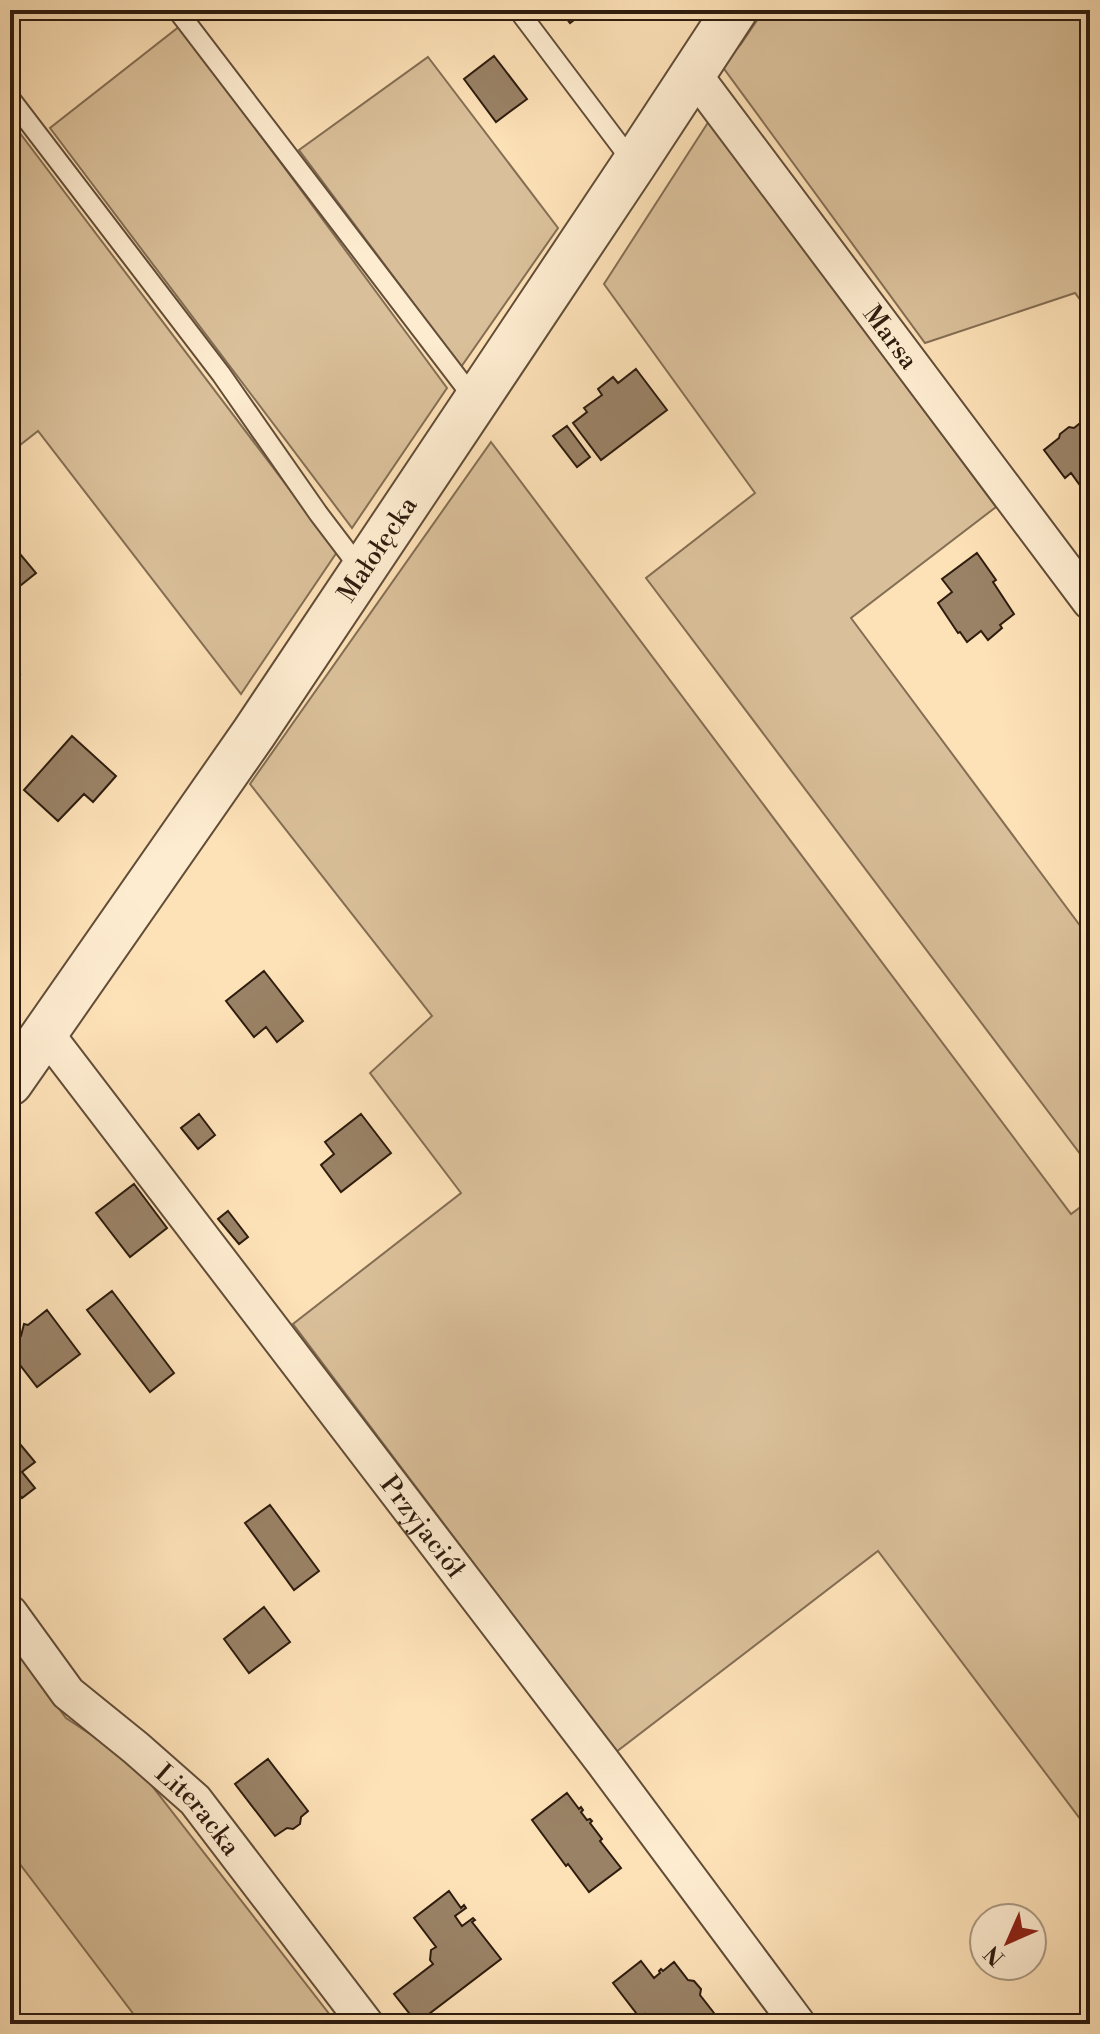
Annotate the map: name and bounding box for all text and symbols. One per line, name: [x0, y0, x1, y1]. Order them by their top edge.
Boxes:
street label: Marsa: [856, 299, 925, 377]
street label: Małołęcka: [331, 490, 425, 608]
street label: Przyjaciół: [373, 1469, 471, 1584]
street label: Literacka: [148, 1758, 247, 1863]
north arrow: [968, 1902, 1048, 1982]
text: N: [979, 1939, 1011, 1971]

